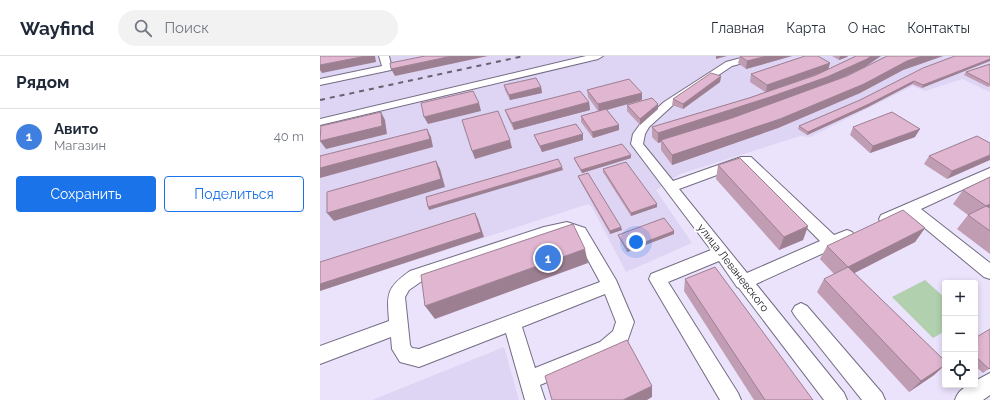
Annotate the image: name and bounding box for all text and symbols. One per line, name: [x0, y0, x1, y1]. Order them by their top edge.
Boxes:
search box: [118, 10, 398, 46]
text: Wayfind: [20, 17, 94, 39]
icon: search: [132, 17, 154, 39]
text: Поиск: [164, 19, 209, 37]
text: Главная: [711, 20, 764, 36]
text: Карта: [786, 20, 826, 36]
text: О нас: [848, 20, 885, 36]
text: Контакты: [907, 20, 970, 36]
text: Рядом: [16, 72, 69, 92]
text: Авито: [54, 120, 98, 138]
text: 1: [26, 129, 32, 144]
text: 40 m: [274, 129, 304, 144]
text: Магазин: [54, 138, 106, 153]
button: Сохранить: [16, 176, 156, 212]
button: Поделиться: [164, 176, 304, 212]
street label: улица Леваневского: [695, 221, 772, 315]
your location: [626, 232, 646, 252]
pin: 1: [535, 243, 561, 273]
map controls: [942, 280, 978, 388]
button: +: [942, 280, 978, 316]
button: −: [942, 316, 978, 352]
button: locate: [942, 352, 978, 388]

